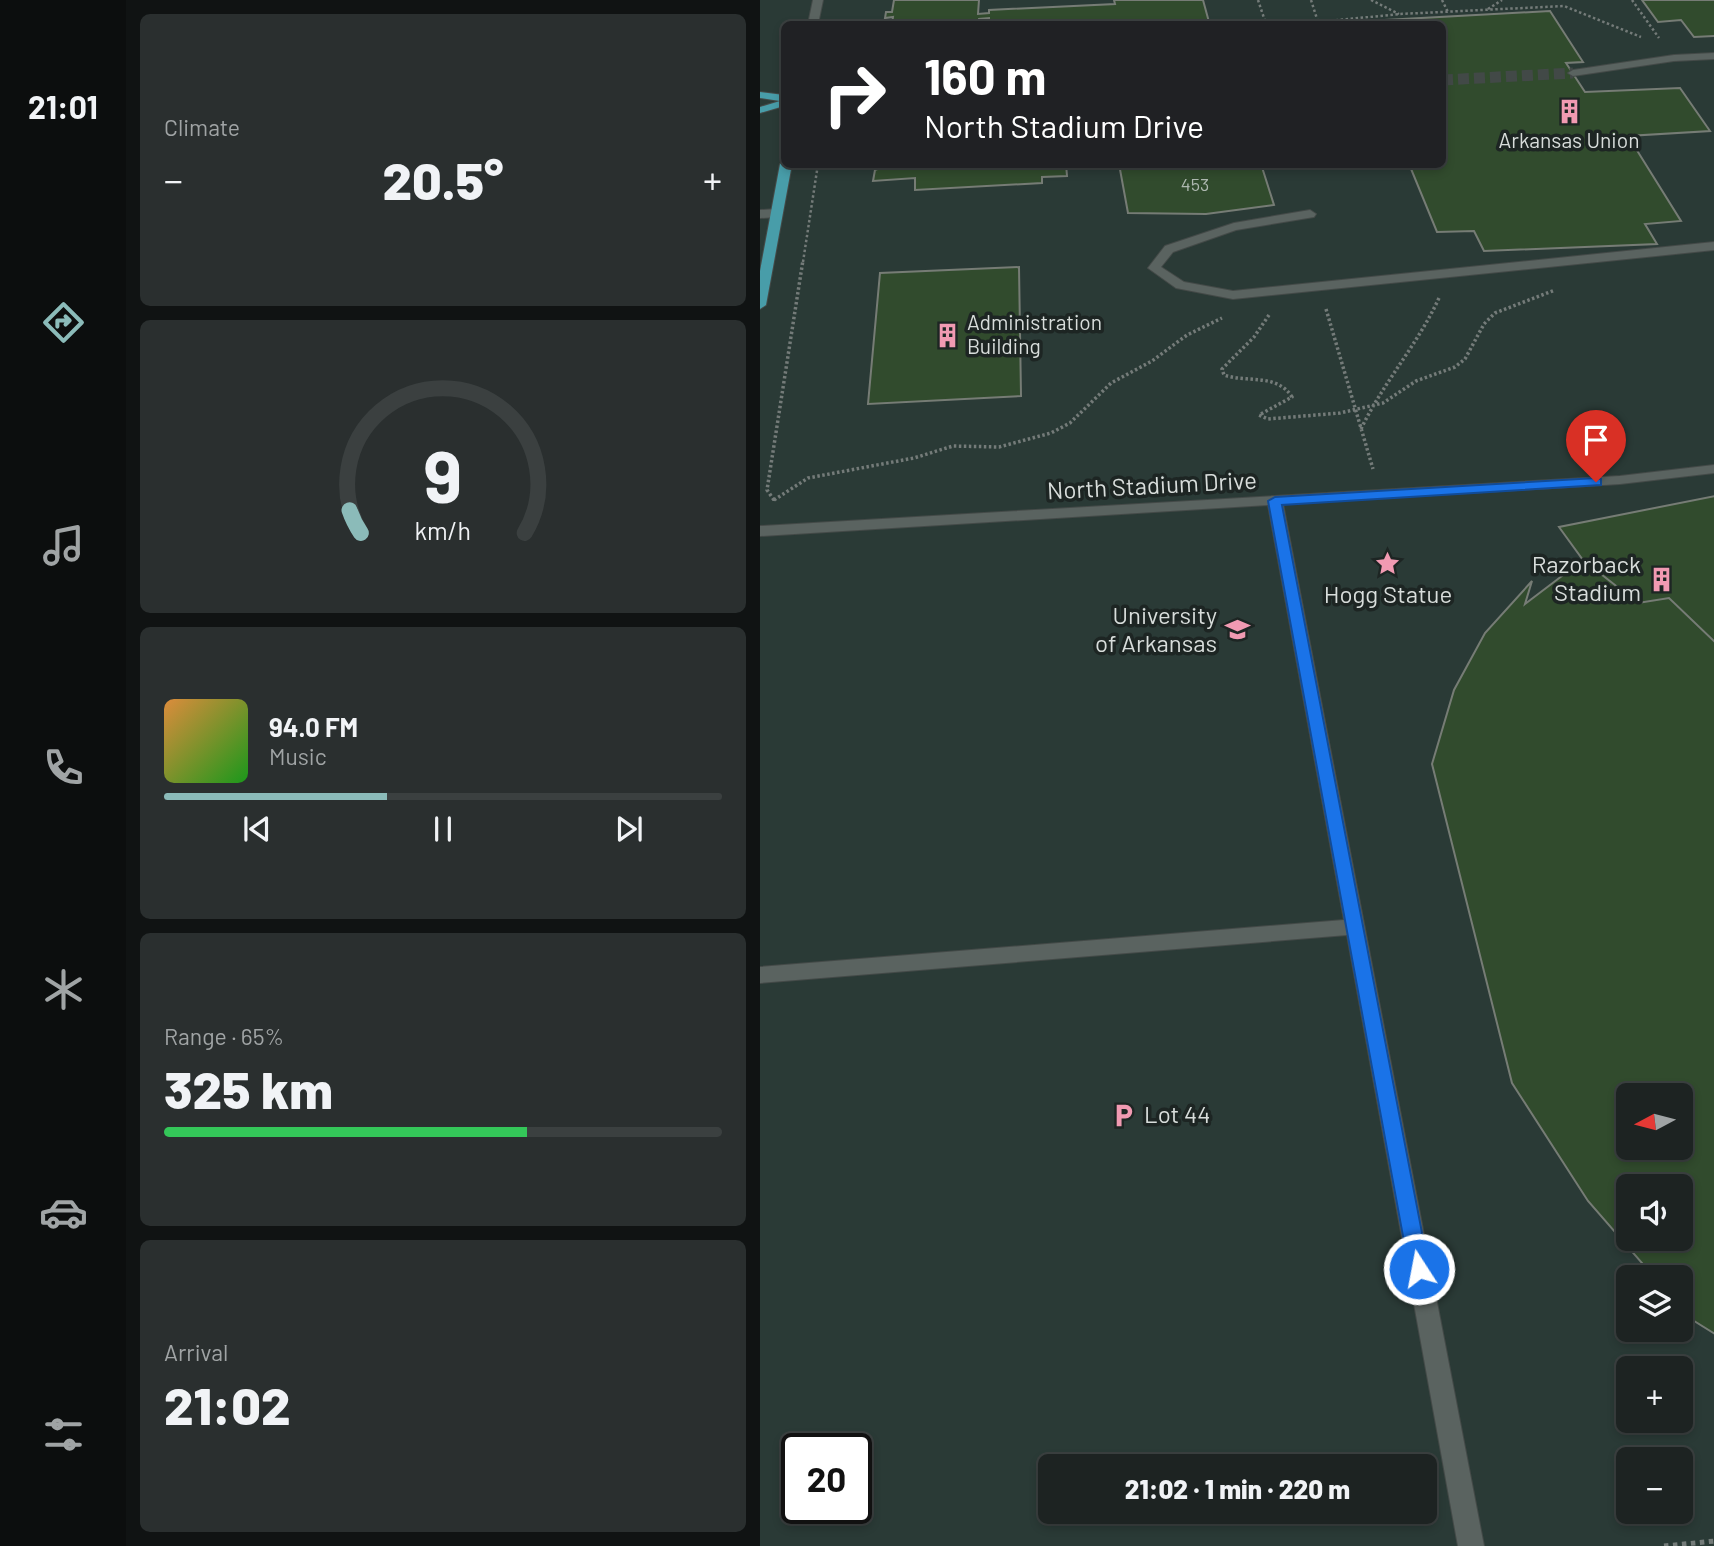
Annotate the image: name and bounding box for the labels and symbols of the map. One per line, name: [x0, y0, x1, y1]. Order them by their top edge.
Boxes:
building icon: Arkansas Union: [1555, 98, 1583, 126]
place label: Arkansas Union: [1499, 127, 1639, 152]
house number: 453: [1181, 173, 1209, 195]
place label: Administration Building: [967, 309, 1102, 358]
building icon: Administration Building: [933, 321, 961, 349]
pin: [1566, 410, 1626, 482]
street label: North Stadium Drive: [1046, 465, 1258, 504]
place label: Razorback Stadium: [1532, 549, 1641, 606]
place icon: Hogg Statue: [1374, 550, 1402, 578]
building icon: Razorback Stadium: [1647, 565, 1675, 593]
place label: Hogg Statue: [1324, 579, 1452, 608]
place label: University of Arkansas: [1095, 600, 1217, 657]
school or university icon: University of Arkansas: [1223, 616, 1251, 644]
north arrow: [1616, 1083, 1693, 1160]
place label: Lot 44: [1144, 1099, 1211, 1128]
parking icon: Lot 44: [1110, 1101, 1138, 1129]
position arrow: [1382, 1232, 1456, 1306]
speed limit sign: 20: [781, 1433, 872, 1524]

